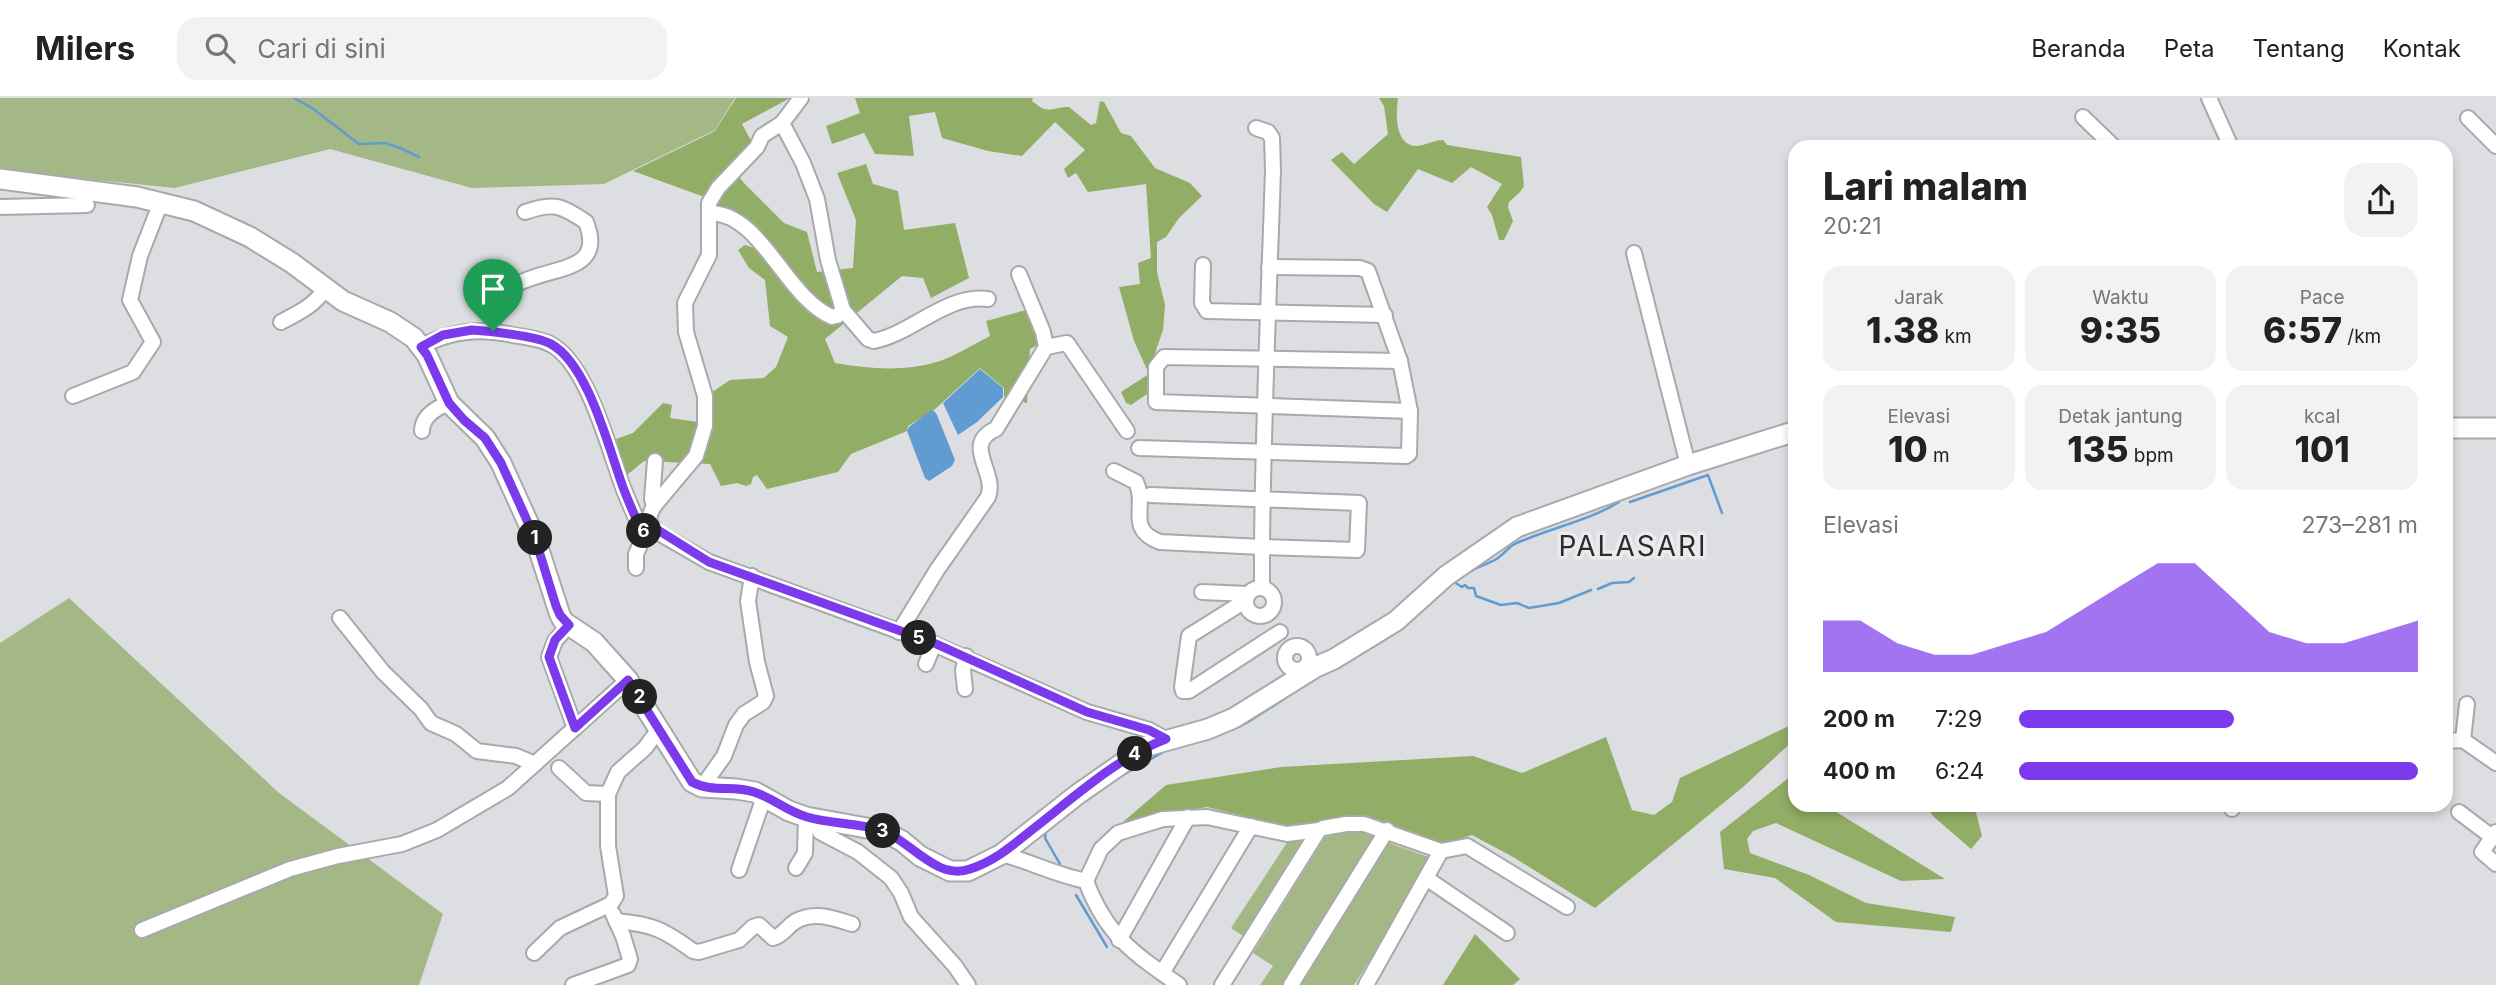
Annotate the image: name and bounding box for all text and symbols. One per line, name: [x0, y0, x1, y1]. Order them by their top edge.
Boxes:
search box: [177, 17, 667, 80]
text: Milers: [35, 28, 135, 68]
icon: search: [201, 29, 239, 67]
text: Cari di sini: [257, 33, 386, 64]
text: Beranda: [2031, 34, 2126, 63]
text: Peta: [2164, 34, 2214, 63]
text: Tentang: [2252, 34, 2345, 63]
text: Kontak: [2383, 34, 2461, 63]
text: Lari malam: [1823, 163, 2028, 209]
button: share: [2344, 163, 2418, 237]
text: 20:21: [1823, 212, 1882, 240]
pin: [463, 259, 523, 331]
icon: arrive: [474, 270, 512, 308]
text: Jarak: [1894, 286, 1944, 309]
text: Waktu: [2092, 286, 2149, 309]
text: Pace: [2300, 286, 2345, 309]
text: 1.38: [1866, 309, 1939, 351]
text: 9:35: [2080, 309, 2161, 351]
text: 6:57: [2263, 309, 2342, 351]
text: km: [1939, 325, 1972, 348]
text: /km: [2342, 325, 2381, 348]
text: Elevasi: [1888, 405, 1950, 428]
text: Detak jantung: [2058, 405, 2183, 428]
text: kcal: [2304, 405, 2340, 428]
text: 10: [1888, 428, 1928, 470]
text: 135: [2067, 428, 2128, 470]
text: 101: [2295, 428, 2350, 470]
text: m: [1928, 444, 1950, 467]
text: bpm: [2128, 444, 2174, 467]
text: Elevasi: [1823, 511, 1899, 539]
text: 273–281 m: [2301, 511, 2418, 539]
pin: 6: [626, 514, 662, 548]
text: 6: [637, 519, 650, 542]
pin: 1: [518, 520, 552, 556]
text: 1: [530, 526, 539, 549]
district label: PALASARI: [1558, 529, 1708, 563]
pin: 5: [902, 620, 936, 656]
text: 5: [912, 626, 925, 649]
pin: 2: [622, 680, 658, 714]
text: 2: [634, 685, 645, 708]
text: 200 m: [1823, 705, 1895, 733]
text: 7:29: [1935, 705, 1982, 733]
pin: 4: [1118, 736, 1152, 772]
text: 4: [1128, 742, 1141, 765]
text: 400 m: [1823, 757, 1896, 785]
text: 6:24: [1935, 757, 1984, 785]
pin: 3: [866, 814, 900, 848]
text: 3: [876, 819, 889, 842]

